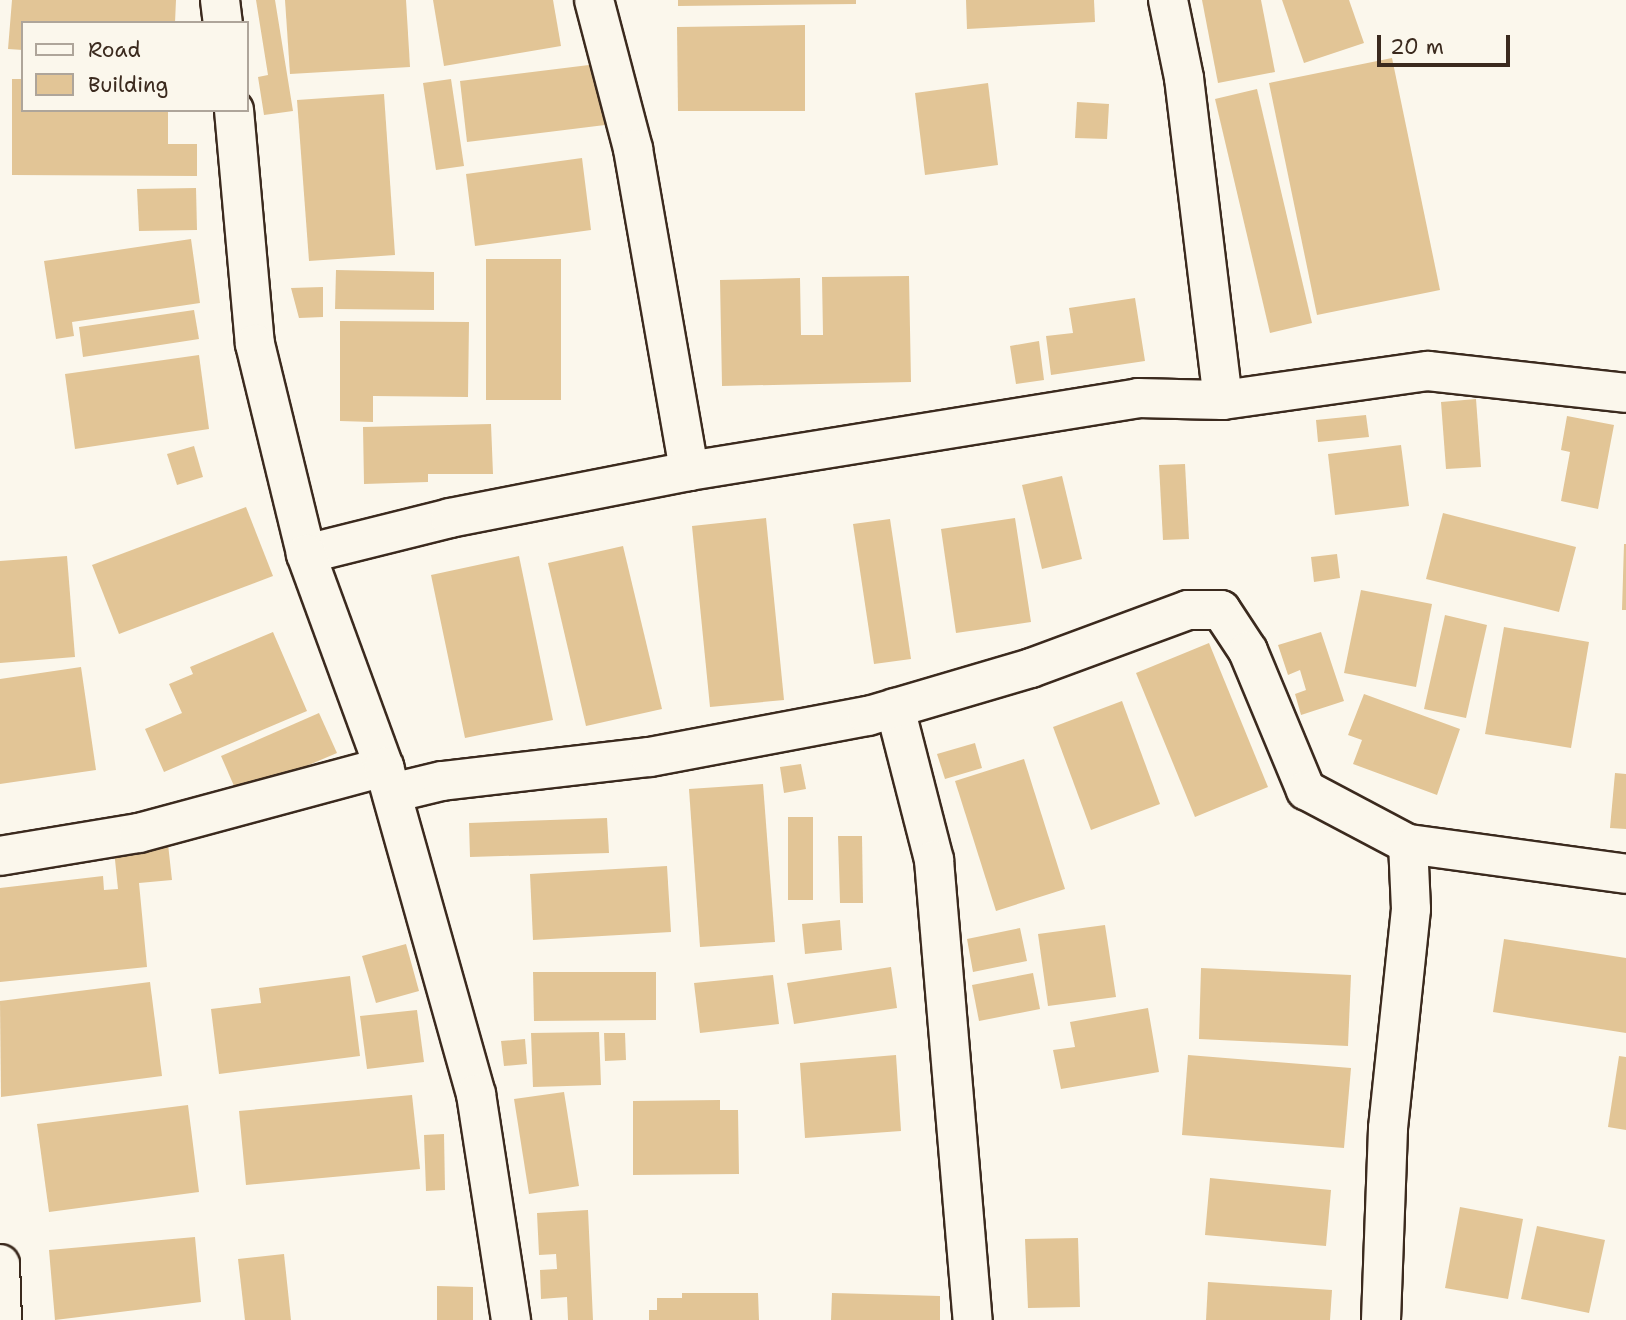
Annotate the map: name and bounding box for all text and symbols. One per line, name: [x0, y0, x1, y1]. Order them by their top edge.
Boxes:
legend: [21, 21, 248, 112]
scale bar: [1381, 21, 1514, 65]
text: 20 m: [1390, 33, 1444, 61]
text: Road: [88, 36, 141, 64]
text: Building: [88, 71, 168, 99]

